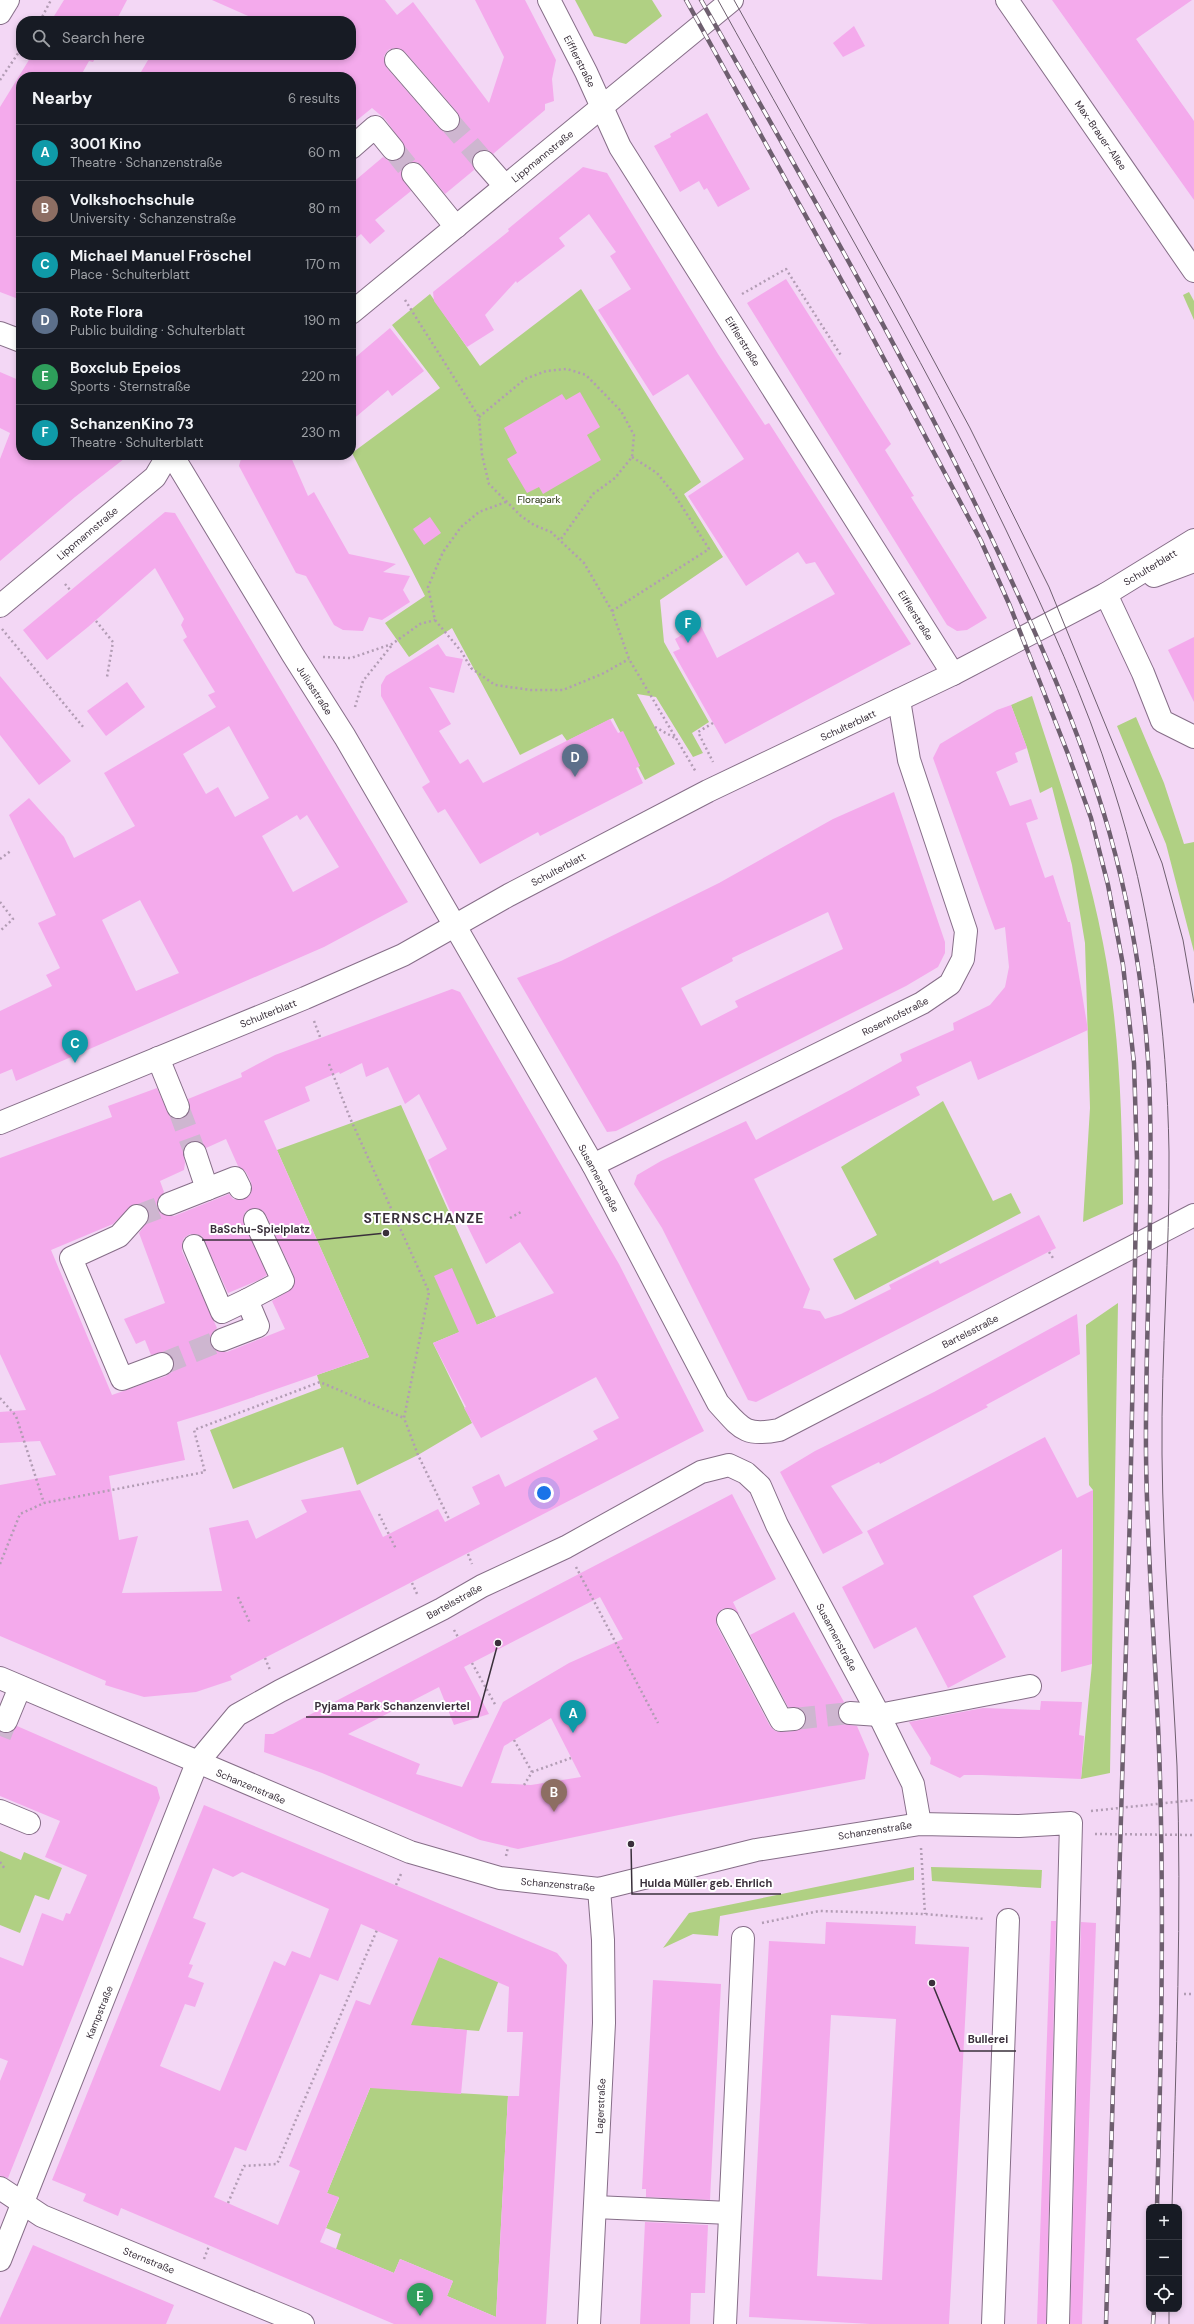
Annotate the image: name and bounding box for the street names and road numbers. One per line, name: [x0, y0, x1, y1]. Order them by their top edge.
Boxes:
street label: Eifflerstraße: [561, 33, 598, 90]
street label: Max-Brauer-Allee: [1072, 98, 1130, 173]
street label: Lippmannstraße: [509, 127, 576, 185]
street label: Eifflerstraße: [722, 314, 763, 369]
street label: Lippmannstraße: [54, 504, 121, 563]
street label: Schulterblatt: [1121, 546, 1179, 588]
street label: Eifflerstraße: [895, 588, 936, 643]
street label: Juliusstraße: [294, 663, 335, 718]
street label: Schulterblatt: [818, 707, 878, 744]
street label: Schulterblatt: [529, 850, 588, 889]
street label: Rosenhofstraße: [860, 994, 931, 1039]
street label: Schulterblatt: [238, 996, 299, 1031]
street label: Susannenstraße: [575, 1142, 622, 1215]
street label: Bartelsstraße: [940, 1311, 1001, 1351]
street label: Bartelsstraße: [424, 1581, 485, 1622]
street label: Susannenstraße: [813, 1601, 860, 1674]
street label: Schanzenstraße: [214, 1766, 288, 1807]
street label: Schanzenstraße: [837, 1818, 913, 1843]
street label: Schanzenstraße: [520, 1875, 596, 1894]
street label: Kampstraße: [83, 1983, 116, 2041]
street label: Lagerstraße: [593, 2078, 608, 2134]
street label: Sternstraße: [121, 2244, 177, 2277]

